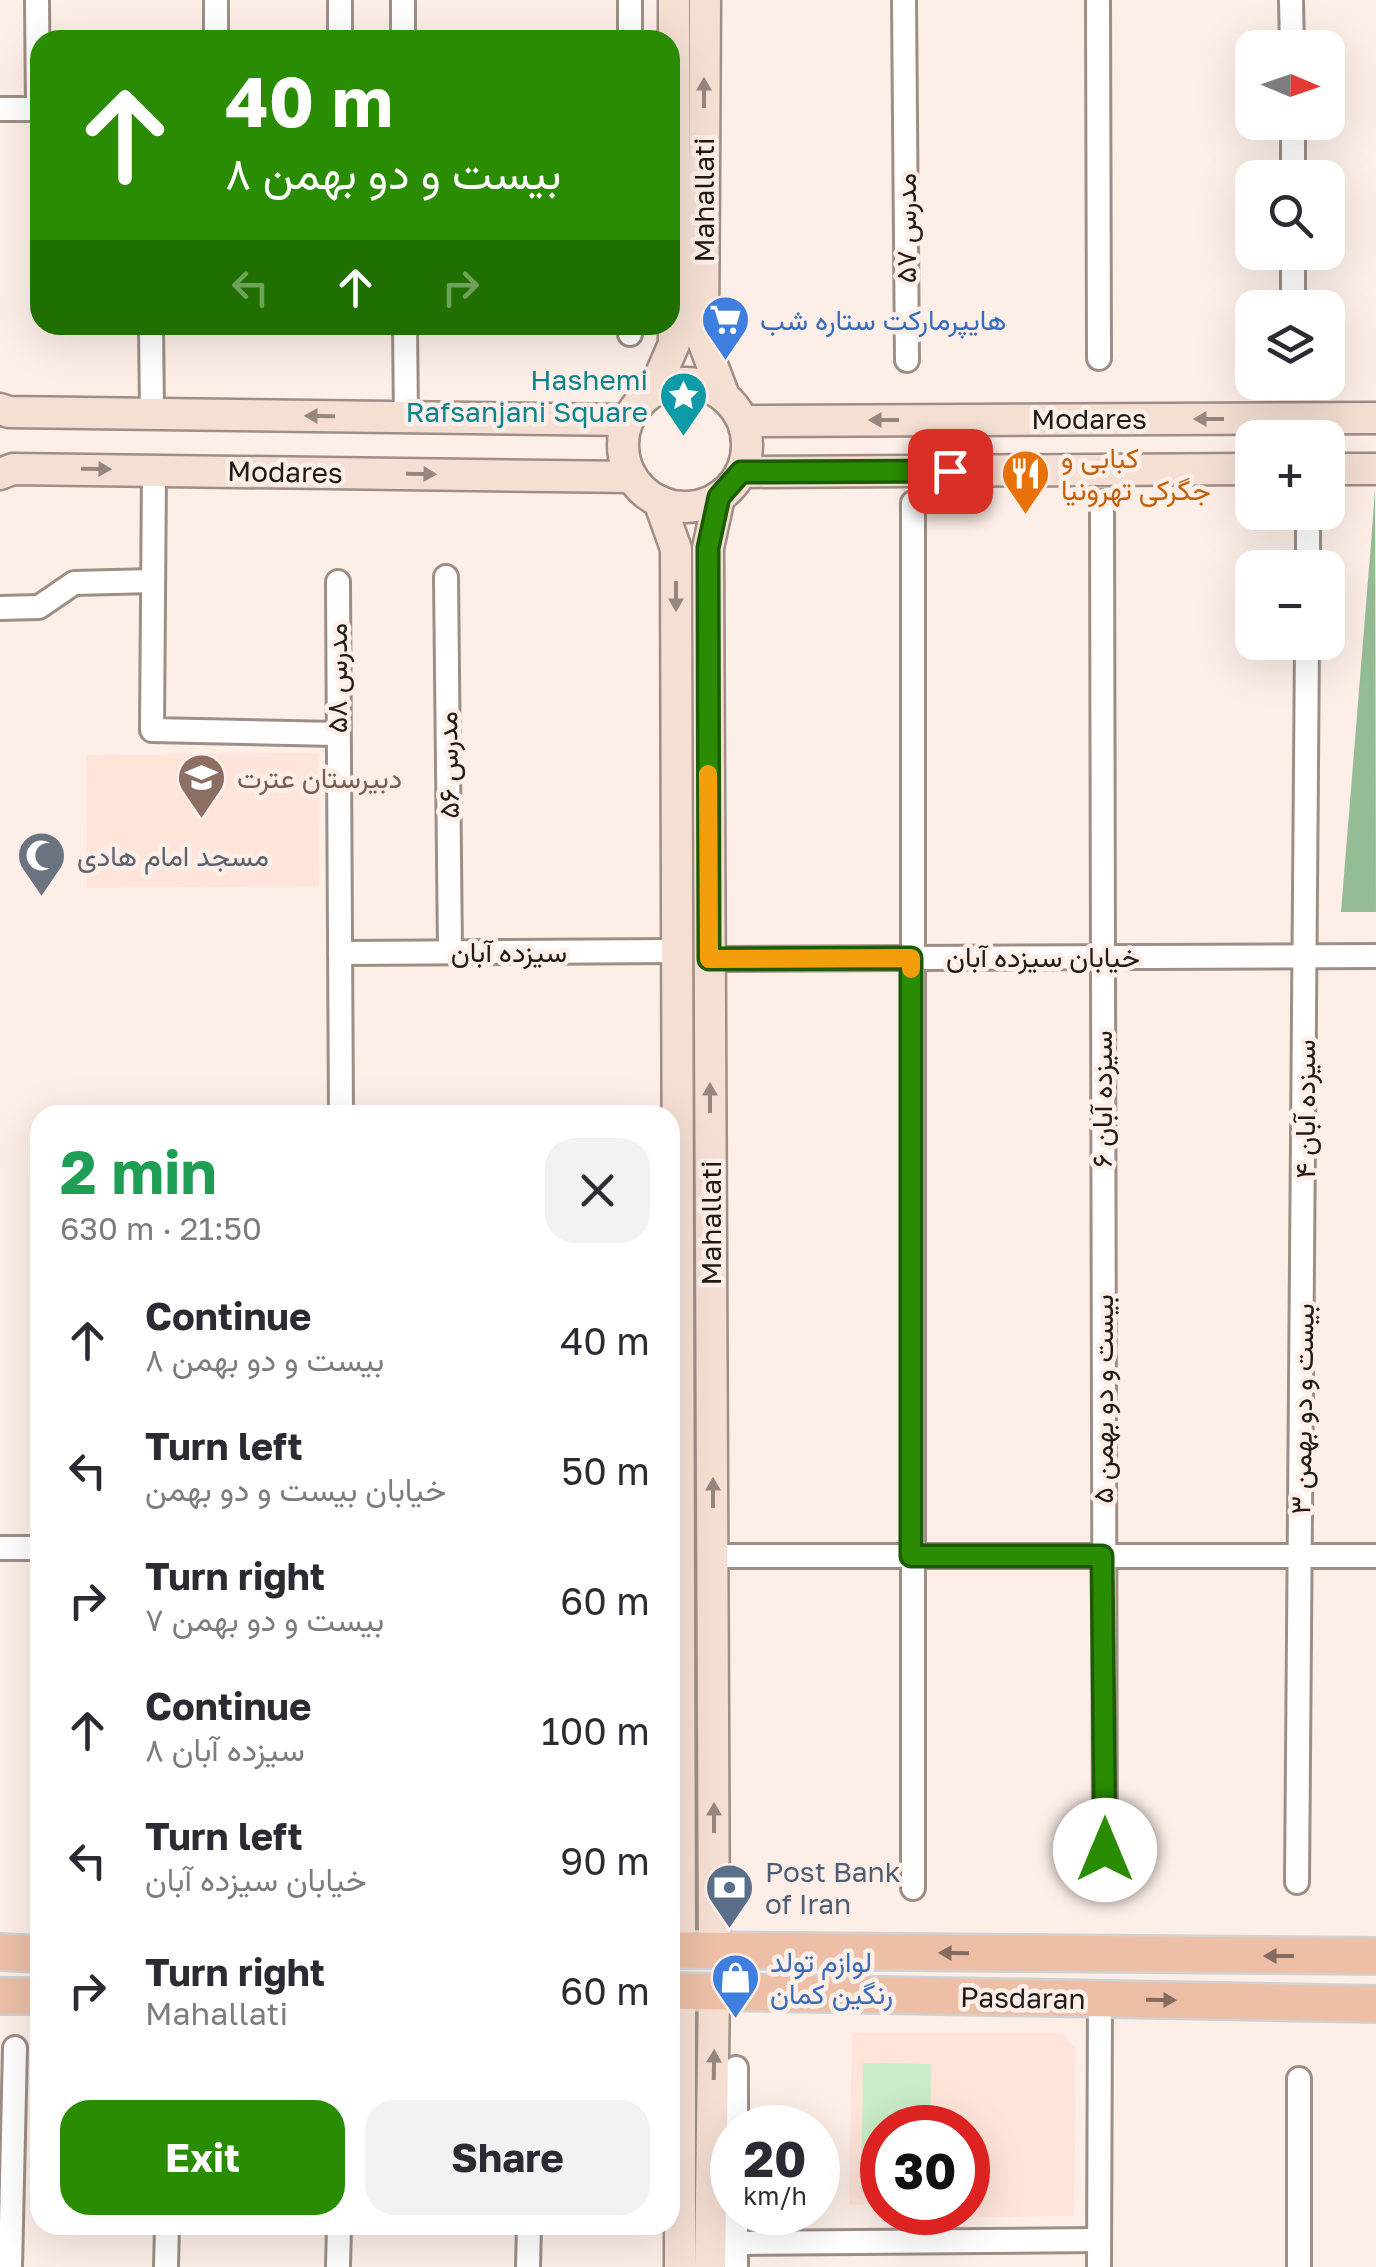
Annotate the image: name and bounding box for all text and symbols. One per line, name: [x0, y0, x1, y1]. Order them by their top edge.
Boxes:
north arrow: [1235, 30, 1345, 140]
map controls: [1235, 30, 1345, 660]
text: 40 m: [225, 58, 393, 142]
icon: ahead: [60, 70, 190, 200]
one-way arrow: [696, 76, 712, 108]
street label: Mahallati: [687, 137, 720, 263]
text: بیست و دو بهمن ۸: [225, 145, 561, 199]
button: search: [1235, 160, 1345, 270]
street label: مدرس ۵۷: [889, 173, 924, 283]
icon: left: [223, 260, 278, 315]
icon: ahead: [328, 260, 383, 315]
icon: right: [433, 260, 488, 315]
button: layers: [1235, 290, 1345, 400]
supermarket icon: هایپرمارکت ستاره شب: [699, 294, 751, 362]
place label: هایپرمارکت ستاره شب: [760, 303, 1007, 339]
place label: Hashemi Rafsanjani Square: [405, 363, 648, 428]
place icon: Hashemi Rafsanjani Square: [657, 370, 709, 438]
street label: Modares: [1031, 402, 1147, 435]
one-way arrow: [304, 408, 336, 424]
one-way arrow: [1192, 411, 1224, 427]
one-way arrow: [867, 412, 899, 428]
button: +: [1235, 420, 1345, 530]
pin: [908, 429, 993, 514]
place label: کبابی و جگرکی تهرونیا: [1061, 441, 1211, 508]
icon: arrive: [923, 444, 978, 499]
restaurant icon: کبابی و جگرکی تهرونیا: [1000, 448, 1052, 516]
street label: Modares: [227, 454, 343, 489]
one-way arrow: [81, 462, 113, 478]
one-way arrow: [406, 466, 438, 482]
button: −: [1235, 550, 1345, 660]
one-way arrow: [668, 580, 684, 612]
street label: مدرس ۵۸: [320, 623, 355, 733]
street label: مدرس ۵۶: [430, 711, 467, 819]
school or university icon: دبیرستان عترت: [176, 752, 228, 820]
place label: دبیرستان عترت: [237, 761, 402, 796]
mosque icon: مسجد امام هادی: [16, 830, 68, 898]
place label: مسجد امام هادی: [77, 839, 269, 875]
street label: سیزده آبان: [451, 935, 567, 970]
street label: خیابان سیزده آبان: [946, 940, 1140, 975]
street label: سیزده آبان ۶: [1085, 1031, 1120, 1167]
street label: سیزده آبان ۴: [1288, 1039, 1323, 1179]
one-way arrow: [702, 1081, 718, 1113]
text: 2 min: [60, 1135, 217, 1207]
button: close: [545, 1138, 650, 1243]
street label: Mahallati: [694, 1160, 727, 1286]
text: 630 m · 21:50: [60, 1209, 262, 1247]
text: Continue: [145, 1293, 311, 1338]
street label: بیست و دو بهمن ۵: [1086, 1294, 1121, 1504]
street label: بیست و دو بهمن ۳: [1283, 1303, 1322, 1515]
icon: ahead: [60, 1313, 115, 1368]
text: 40 m: [560, 1318, 650, 1363]
text: بیست و دو بهمن ۸: [145, 1340, 384, 1378]
text: Turn left: [145, 1423, 303, 1468]
icon: left: [60, 1443, 115, 1498]
text: 50 m: [561, 1448, 650, 1493]
text: خیابان بیست و دو بهمن: [145, 1470, 446, 1508]
one-way arrow: [705, 1476, 721, 1508]
text: Turn right: [145, 1553, 325, 1598]
icon: right: [60, 1573, 115, 1628]
text: 60 m: [560, 1578, 650, 1623]
text: بیست و دو بهمن ۷: [145, 1600, 384, 1638]
text: Continue: [145, 1683, 311, 1728]
icon: ahead: [60, 1703, 115, 1758]
text: 100 m: [541, 1708, 650, 1753]
text: سیزده آبان ۸: [145, 1730, 305, 1768]
position arrow: [1053, 1798, 1157, 1902]
one-way arrow: [706, 1801, 722, 1833]
text: Turn left: [145, 1813, 303, 1858]
icon: left: [60, 1833, 115, 1888]
text: 90 m: [560, 1838, 650, 1883]
place label: Post Bank of Iran: [765, 1855, 901, 1920]
text: خیابان سیزده آبان: [145, 1860, 367, 1898]
bank icon: Post Bank of Iran: [704, 1862, 756, 1930]
place label: لوازم تولد رنگین کمان: [770, 1945, 893, 2012]
one-way arrow: [937, 1945, 969, 1961]
one-way arrow: [1262, 1947, 1294, 1963]
text: Turn right: [145, 1949, 325, 1994]
shop icon: لوازم تولد رنگین کمان: [709, 1952, 761, 2020]
icon: right: [60, 1963, 115, 2018]
text: 60 m: [560, 1968, 650, 2013]
street label: Pasdaran: [960, 1980, 1086, 2015]
one-way arrow: [1146, 1993, 1178, 2009]
text: Mahallati: [145, 1994, 288, 2032]
one-way arrow: [706, 2048, 722, 2080]
button: Exit: [60, 2100, 345, 2215]
button: Share: [365, 2100, 650, 2215]
speed limit sign: 30: [860, 2105, 990, 2235]
text: 20: [743, 2128, 806, 2188]
text: km/h: [743, 2180, 807, 2211]

